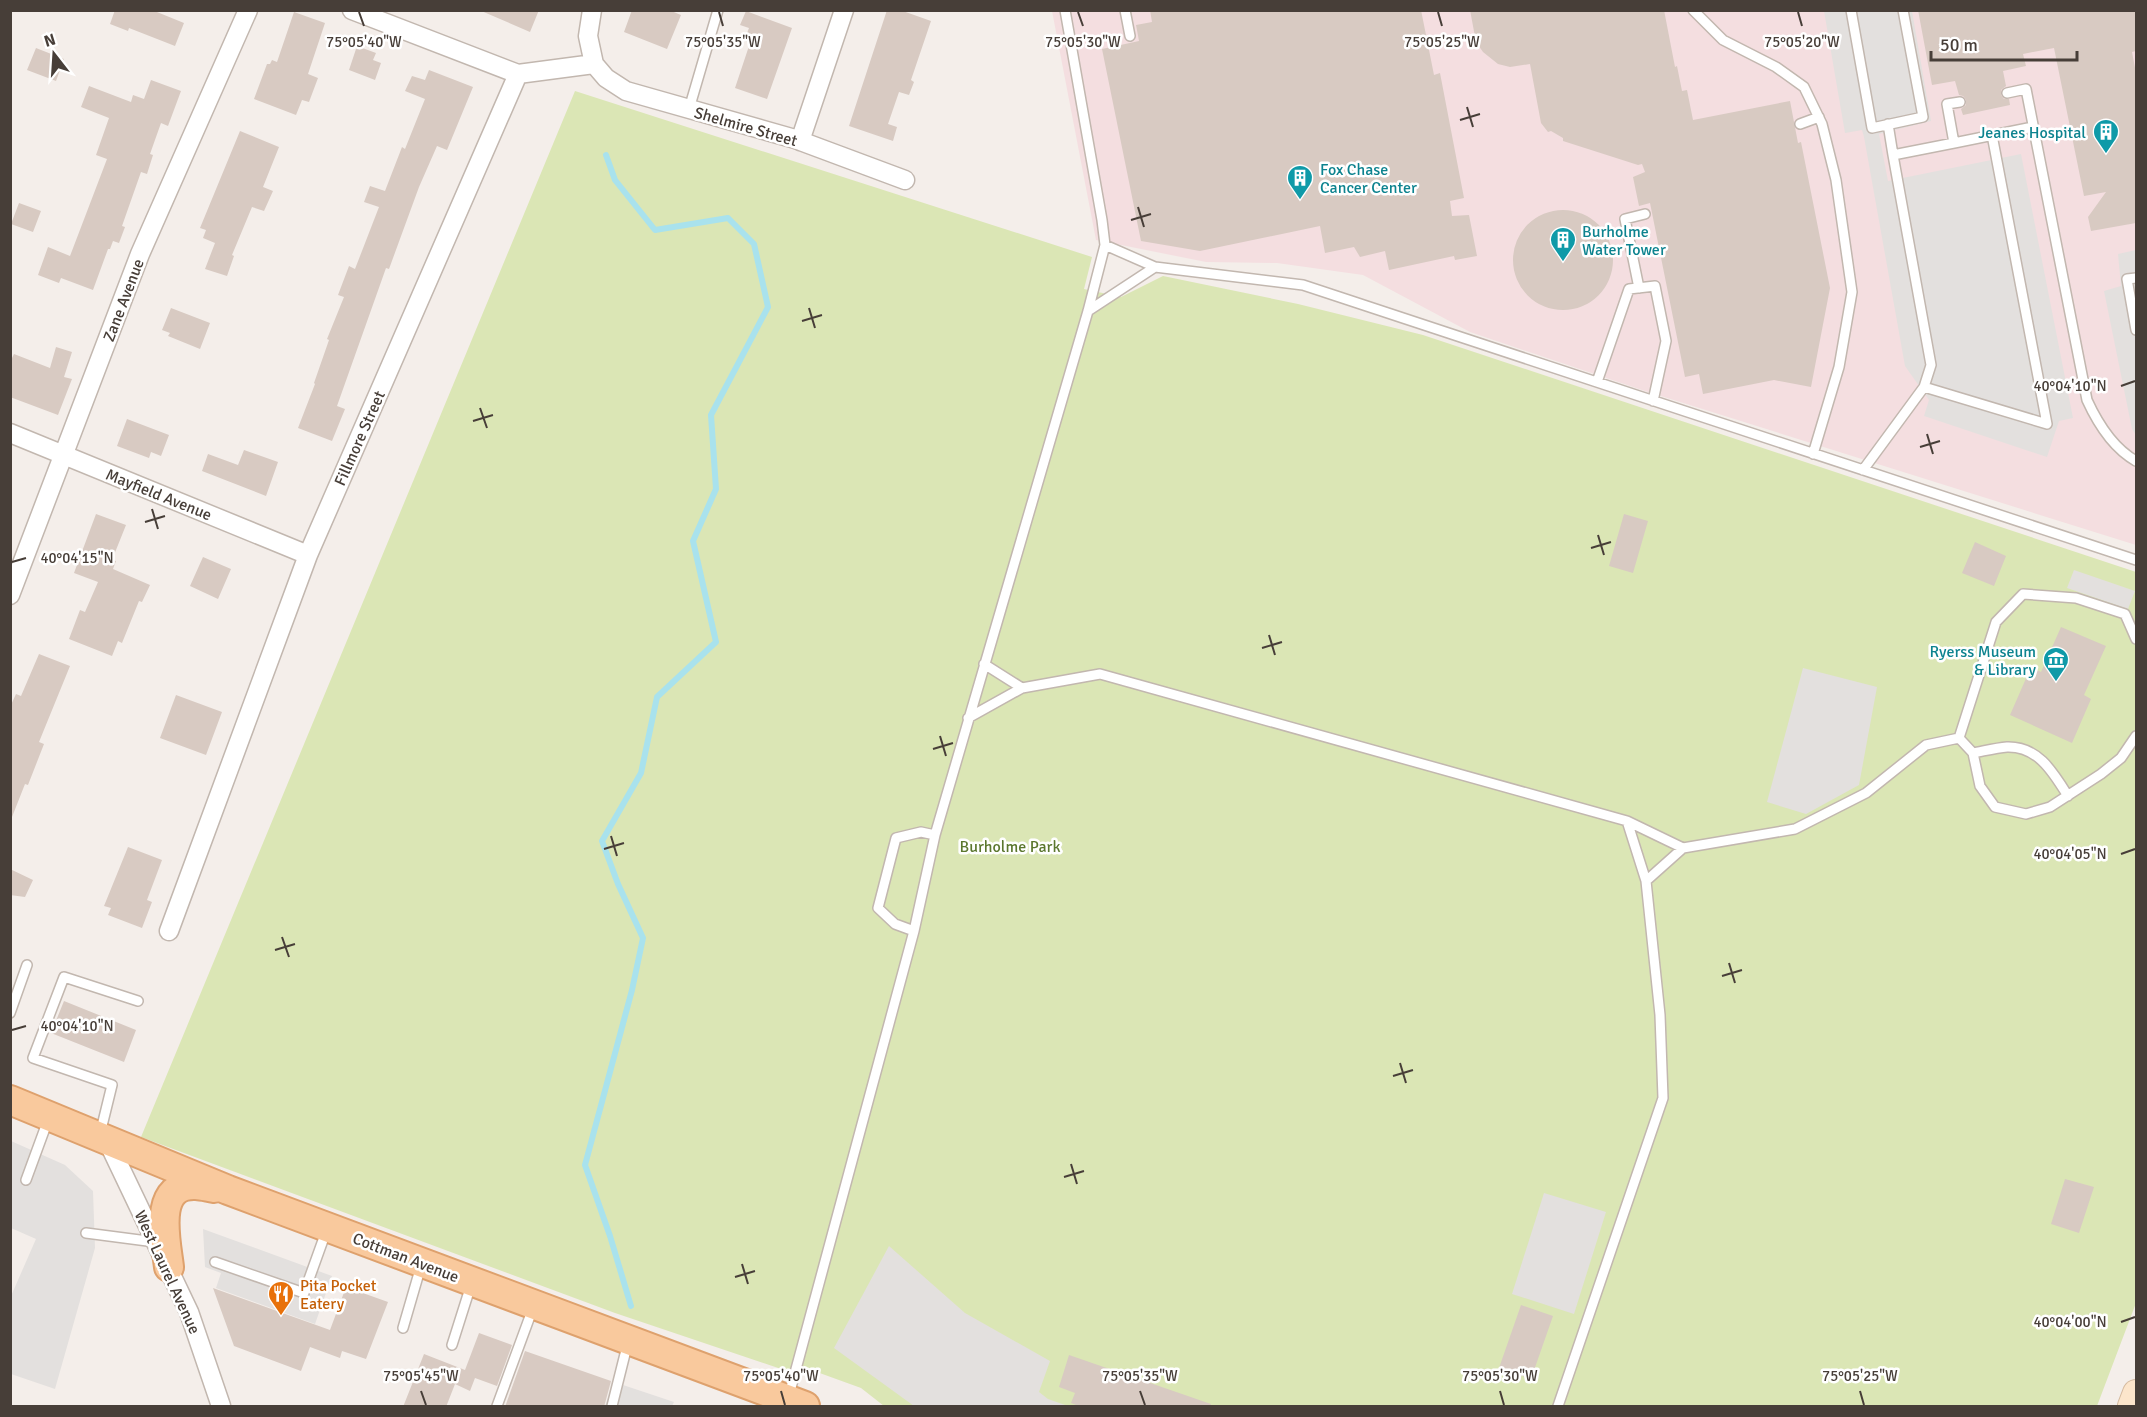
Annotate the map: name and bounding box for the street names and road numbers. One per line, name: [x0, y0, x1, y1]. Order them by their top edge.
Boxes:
street label: Shelmire Street: [692, 103, 800, 151]
street label: Zane Avenue: [99, 256, 149, 345]
street label: Fillmore Street: [330, 387, 390, 489]
street label: Mayfield Avenue: [103, 465, 215, 525]
street label: West Laurel Avenue: [130, 1207, 204, 1337]
street label: Cottman Avenue: [350, 1229, 462, 1287]

